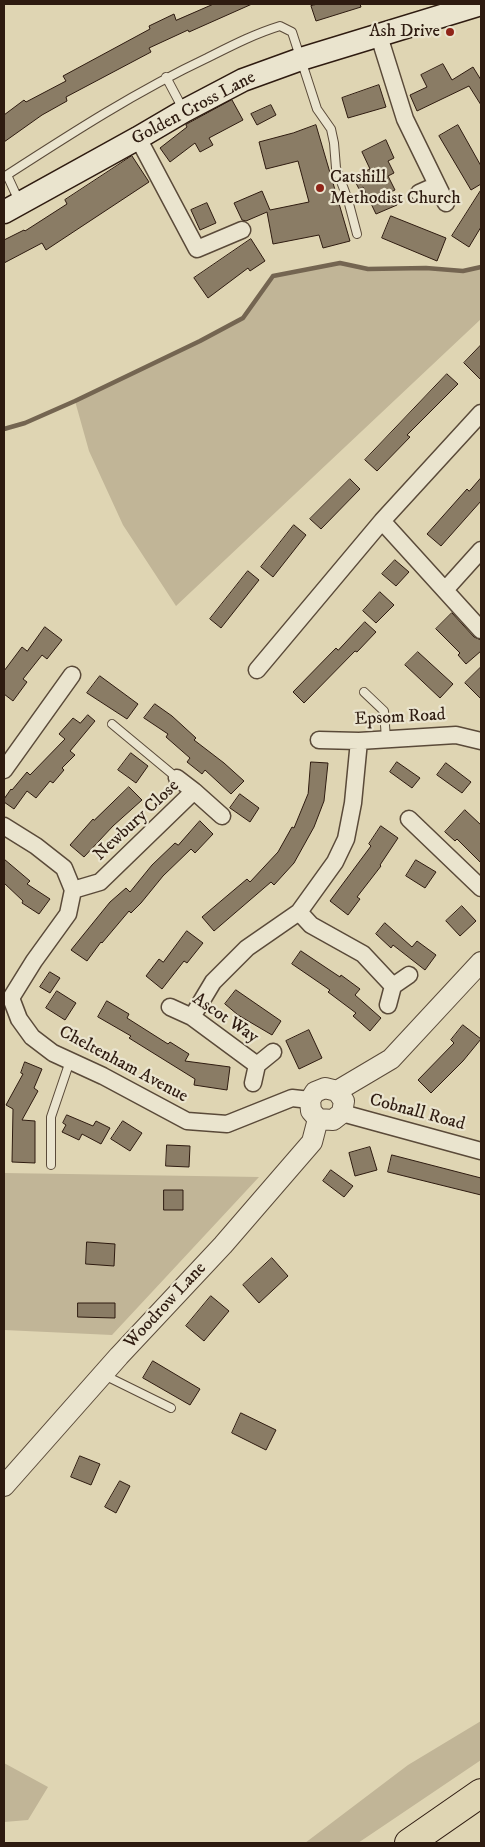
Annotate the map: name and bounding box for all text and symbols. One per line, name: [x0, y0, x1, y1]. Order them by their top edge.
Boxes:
place label: Ash Drive: [369, 21, 440, 43]
marker: Ash Drive: [444, 26, 456, 38]
street label: Golden Cross Lane: [128, 67, 260, 151]
place label: Catshill Methodist Church: [330, 167, 461, 210]
marker: Catshill Methodist Church: [314, 182, 326, 194]
street label: Epsom Road: [354, 705, 446, 731]
street label: Newbury Close: [90, 776, 184, 866]
street label: Ascot Way: [188, 989, 262, 1049]
street label: Cheltenham Avenue: [55, 1022, 191, 1108]
street label: Cobnall Road: [367, 1090, 467, 1136]
street label: Woodrow Lane: [120, 1258, 212, 1354]

